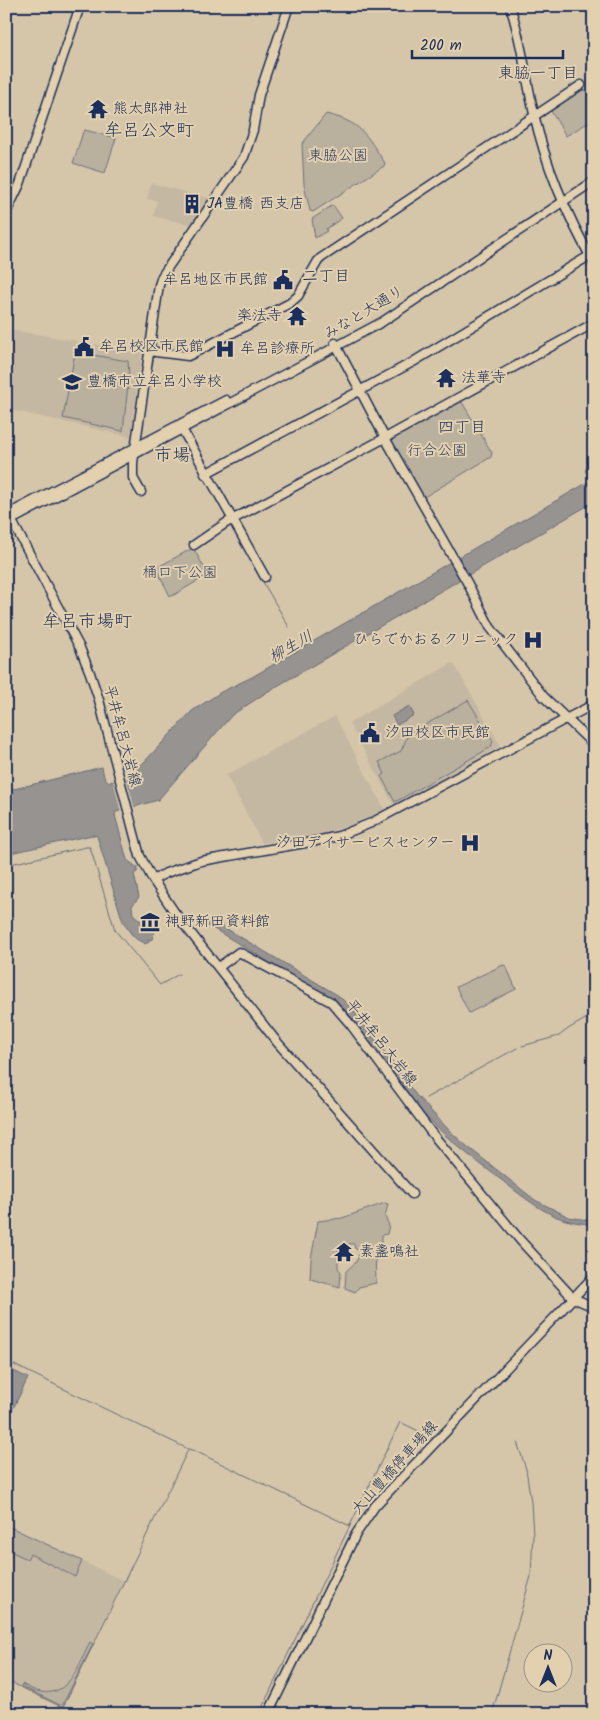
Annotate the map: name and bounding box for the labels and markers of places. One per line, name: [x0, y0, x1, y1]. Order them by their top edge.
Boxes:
place label: 熊太郎神社: [113, 97, 188, 121]
temple icon: 熊太郎神社: [87, 98, 109, 120]
place label: JA豊橋 西支店: [207, 192, 304, 216]
building icon: JA豊橋 西支店: [181, 193, 203, 215]
place label: 牟呂地区市民館: [163, 268, 268, 292]
public building icon: 牟呂地区市民館: [272, 269, 294, 291]
place label: 楽法寺: [237, 304, 282, 328]
temple icon: 楽法寺: [286, 305, 308, 327]
place label: 牟呂校区市民館: [99, 335, 204, 359]
public building icon: 牟呂校区市民館: [73, 336, 95, 358]
place label: 牟呂診療所: [240, 337, 315, 361]
hospital icon: 牟呂診療所: [214, 338, 236, 360]
place label: 法華寺: [461, 366, 506, 390]
temple icon: 法華寺: [435, 367, 457, 389]
place label: 豊橋市立牟呂小学校: [87, 370, 222, 394]
school or university icon: 豊橋市立牟呂小学校: [61, 371, 83, 393]
place label: ひらでかおるクリニック: [354, 628, 518, 652]
hospital icon: ひらでかおるクリニック: [522, 629, 544, 651]
place label: 汐田校区市民館: [385, 721, 490, 745]
public building icon: 汐田校区市民館: [359, 722, 381, 744]
place label: 汐田デイサービスセンター: [276, 831, 455, 855]
hospital icon: 汐田デイサービスセンター: [459, 832, 481, 854]
place label: 神野新田資料館: [165, 910, 270, 934]
museum icon: 神野新田資料館: [139, 911, 161, 933]
place label: 素盞鳴社: [359, 1240, 419, 1264]
temple icon: 素盞鳴社: [333, 1241, 355, 1263]

